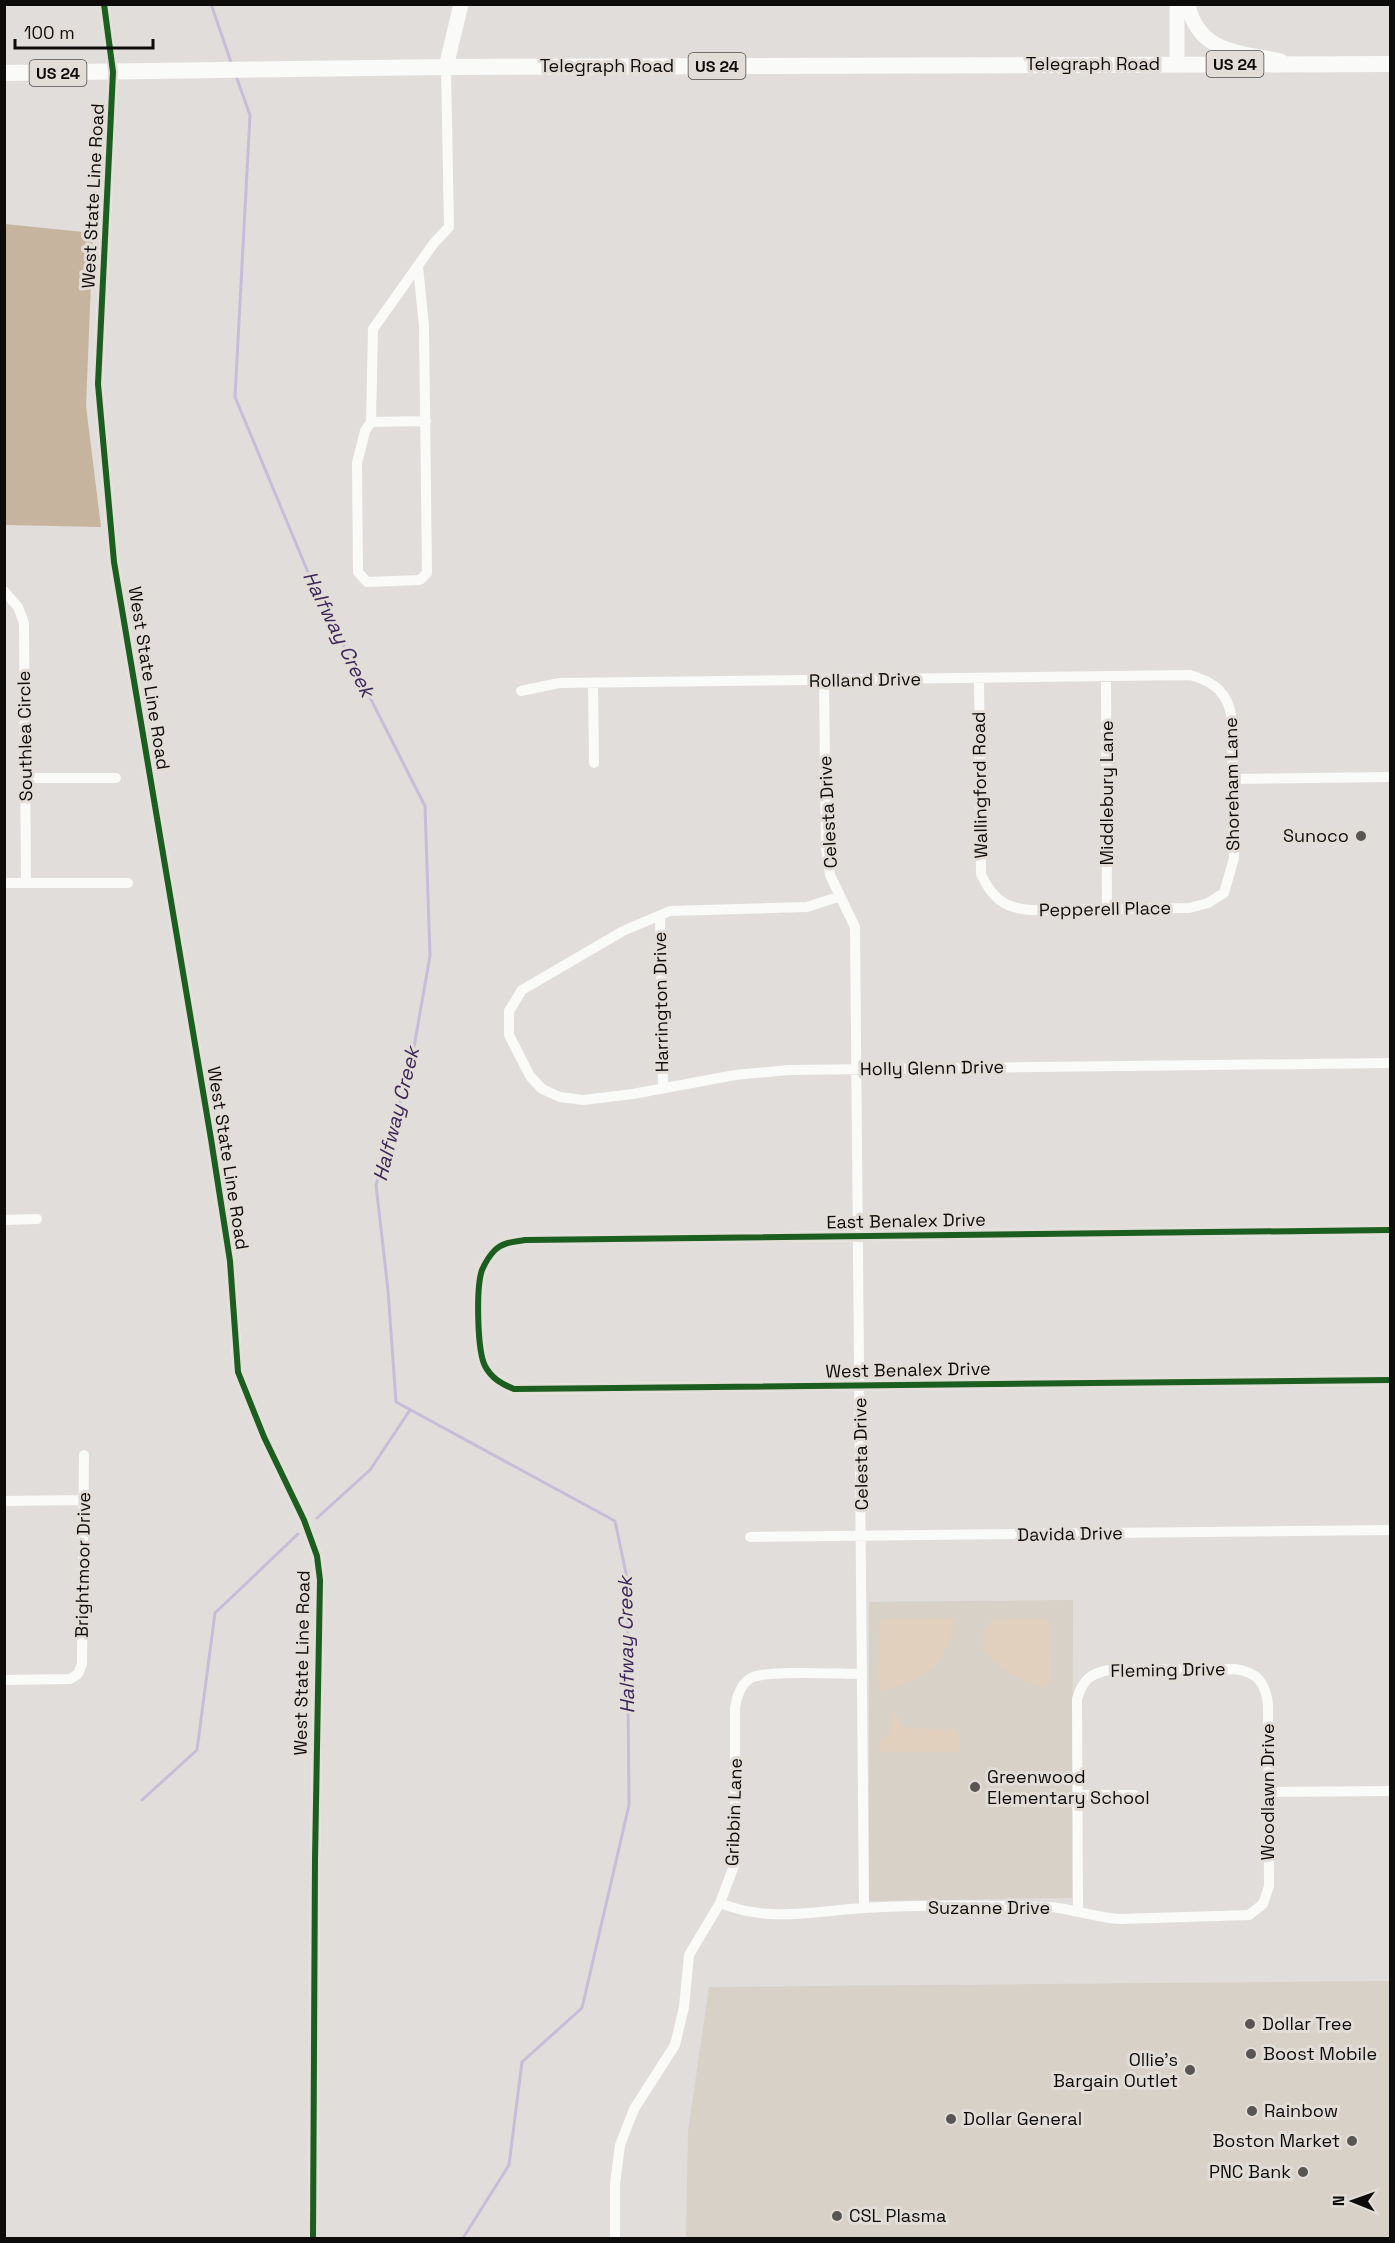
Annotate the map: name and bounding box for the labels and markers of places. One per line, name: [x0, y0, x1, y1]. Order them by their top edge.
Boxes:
place label: Sunoco: [1283, 824, 1349, 847]
marker: Sunoco: [1354, 829, 1368, 843]
place label: Greenwood Elementary School: [987, 1765, 1150, 1809]
marker: Greenwood Elementary School: [968, 1780, 982, 1794]
place label: Dollar Tree: [1262, 2012, 1352, 2035]
marker: Dollar Tree: [1243, 2017, 1257, 2031]
place label: Boost Mobile: [1263, 2042, 1377, 2065]
marker: Boost Mobile: [1244, 2047, 1258, 2061]
place label: Ollie's Bargain Outlet: [1053, 2048, 1178, 2092]
marker: Ollie's Bargain Outlet: [1183, 2063, 1197, 2077]
place label: Rainbow: [1264, 2099, 1338, 2122]
marker: Rainbow: [1245, 2104, 1259, 2118]
place label: Dollar General: [963, 2107, 1082, 2130]
marker: Dollar General: [944, 2112, 958, 2126]
place label: Boston Market: [1212, 2129, 1340, 2152]
marker: Boston Market: [1345, 2134, 1359, 2148]
place label: PNC Bank: [1209, 2160, 1291, 2183]
marker: PNC Bank: [1296, 2165, 1310, 2179]
place label: CSL Plasma: [849, 2204, 946, 2227]
marker: CSL Plasma: [830, 2209, 844, 2223]

